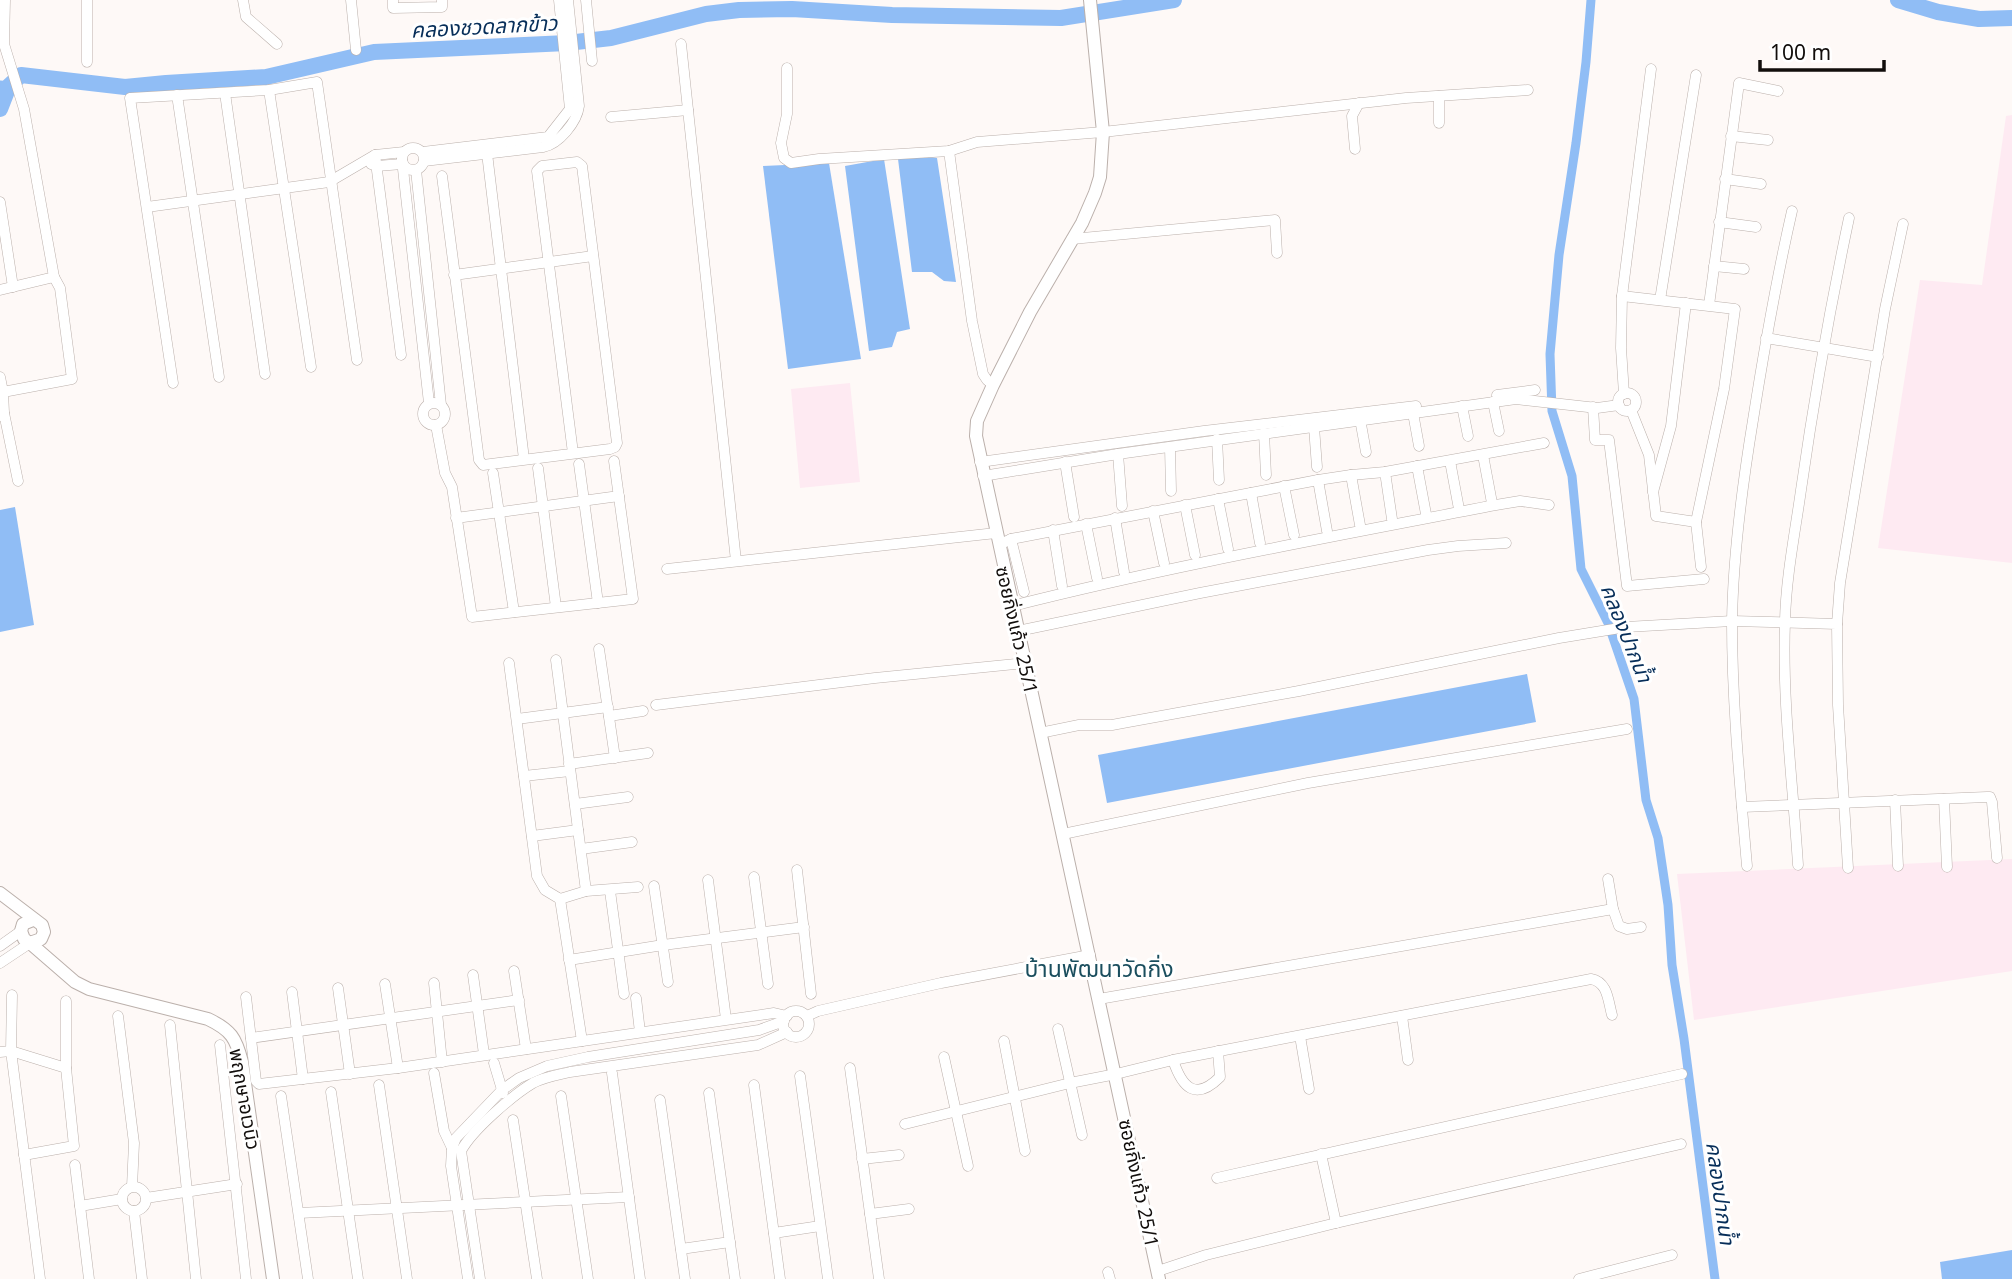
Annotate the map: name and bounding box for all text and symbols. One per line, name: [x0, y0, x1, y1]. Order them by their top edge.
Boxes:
water label: คลองชวดลากข้าว: [410, 8, 559, 44]
scale bar: [1760, 28, 1884, 72]
text: 100 m: [1770, 38, 1831, 66]
street label: ซอยกิ่งแก้ว 25/1: [990, 563, 1044, 697]
water label: คลองปากน้ำ: [1595, 580, 1660, 688]
district label: บ้านพัฒนาวัดกิ่ง: [1024, 952, 1174, 984]
street label: พฤกษาอเวนิว: [223, 1046, 267, 1152]
street label: ซอยกิ่งแก้ว 25/1: [1113, 1116, 1165, 1250]
water label: คลองปากน้ำ: [1700, 1140, 1742, 1248]

